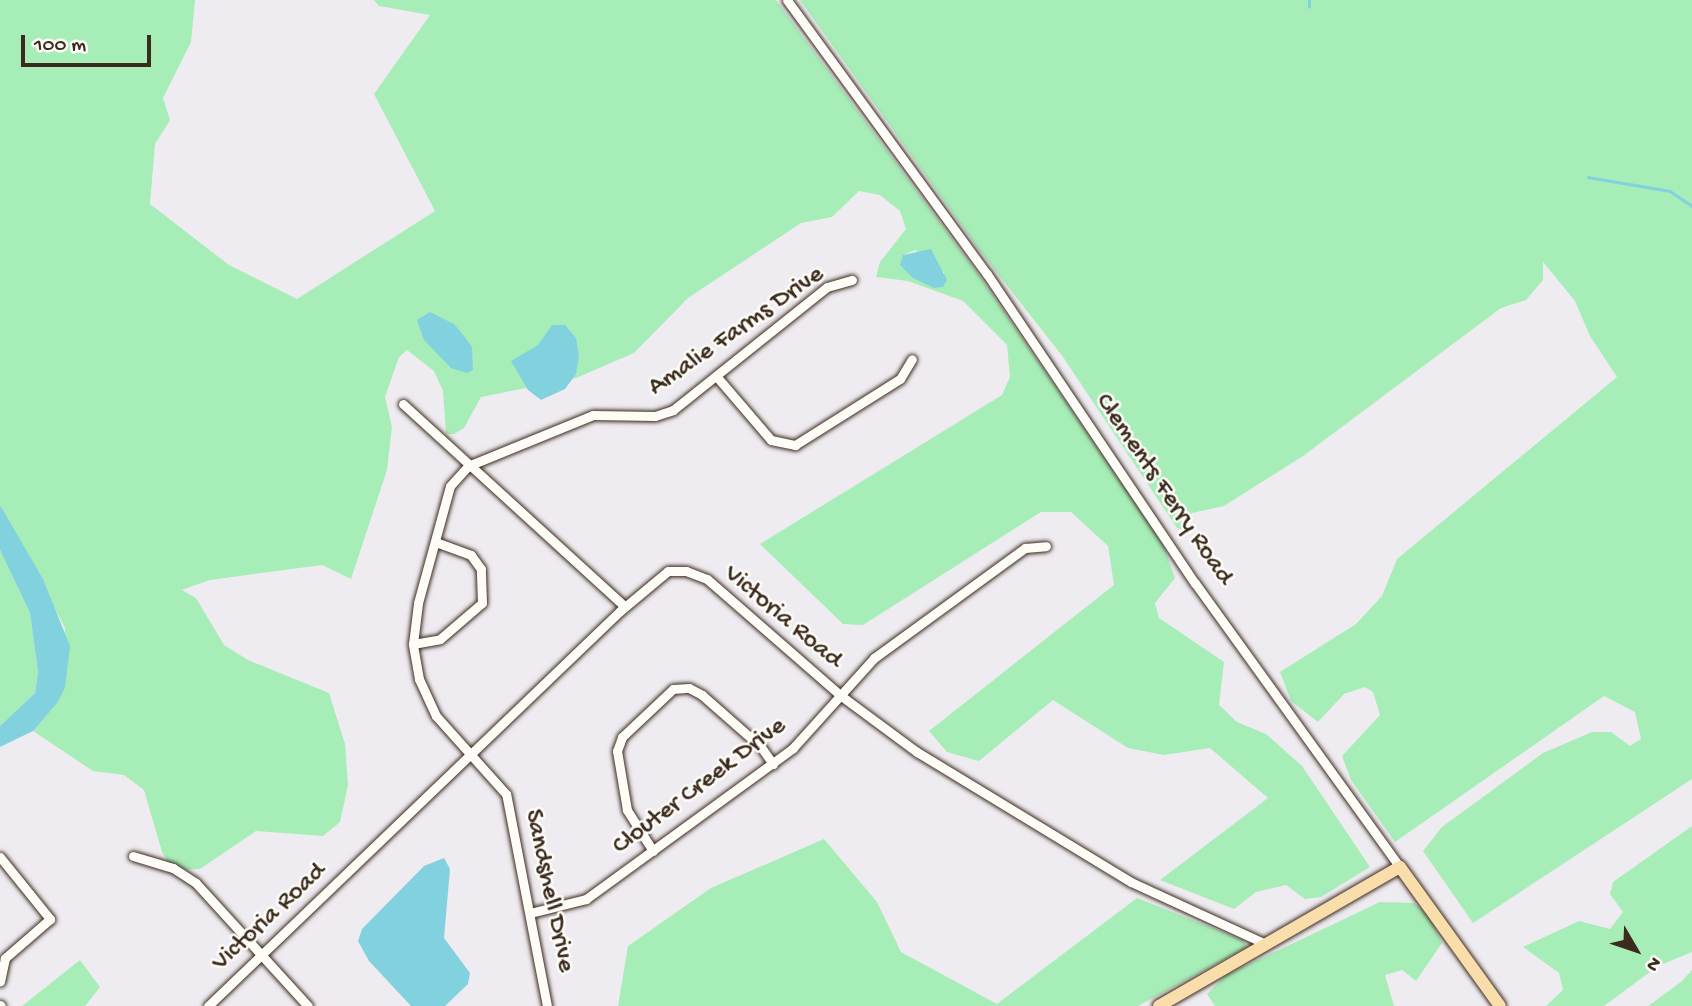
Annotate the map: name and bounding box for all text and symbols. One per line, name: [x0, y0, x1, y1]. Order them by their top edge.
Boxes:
scale bar: [24, 21, 154, 65]
text: 100 m: [34, 34, 86, 59]
street label: Amalie Farms Drive: [643, 260, 831, 404]
street label: Clements Ferry Road: [1087, 388, 1239, 592]
street label: Victoria Road: [716, 559, 848, 677]
street label: Clouter Creek Drive: [607, 712, 793, 862]
street label: Sandshell Drive: [516, 807, 580, 975]
street label: Victoria Road: [206, 857, 334, 979]
north arrow: [1601, 915, 1671, 985]
text: N: [1640, 951, 1666, 976]

